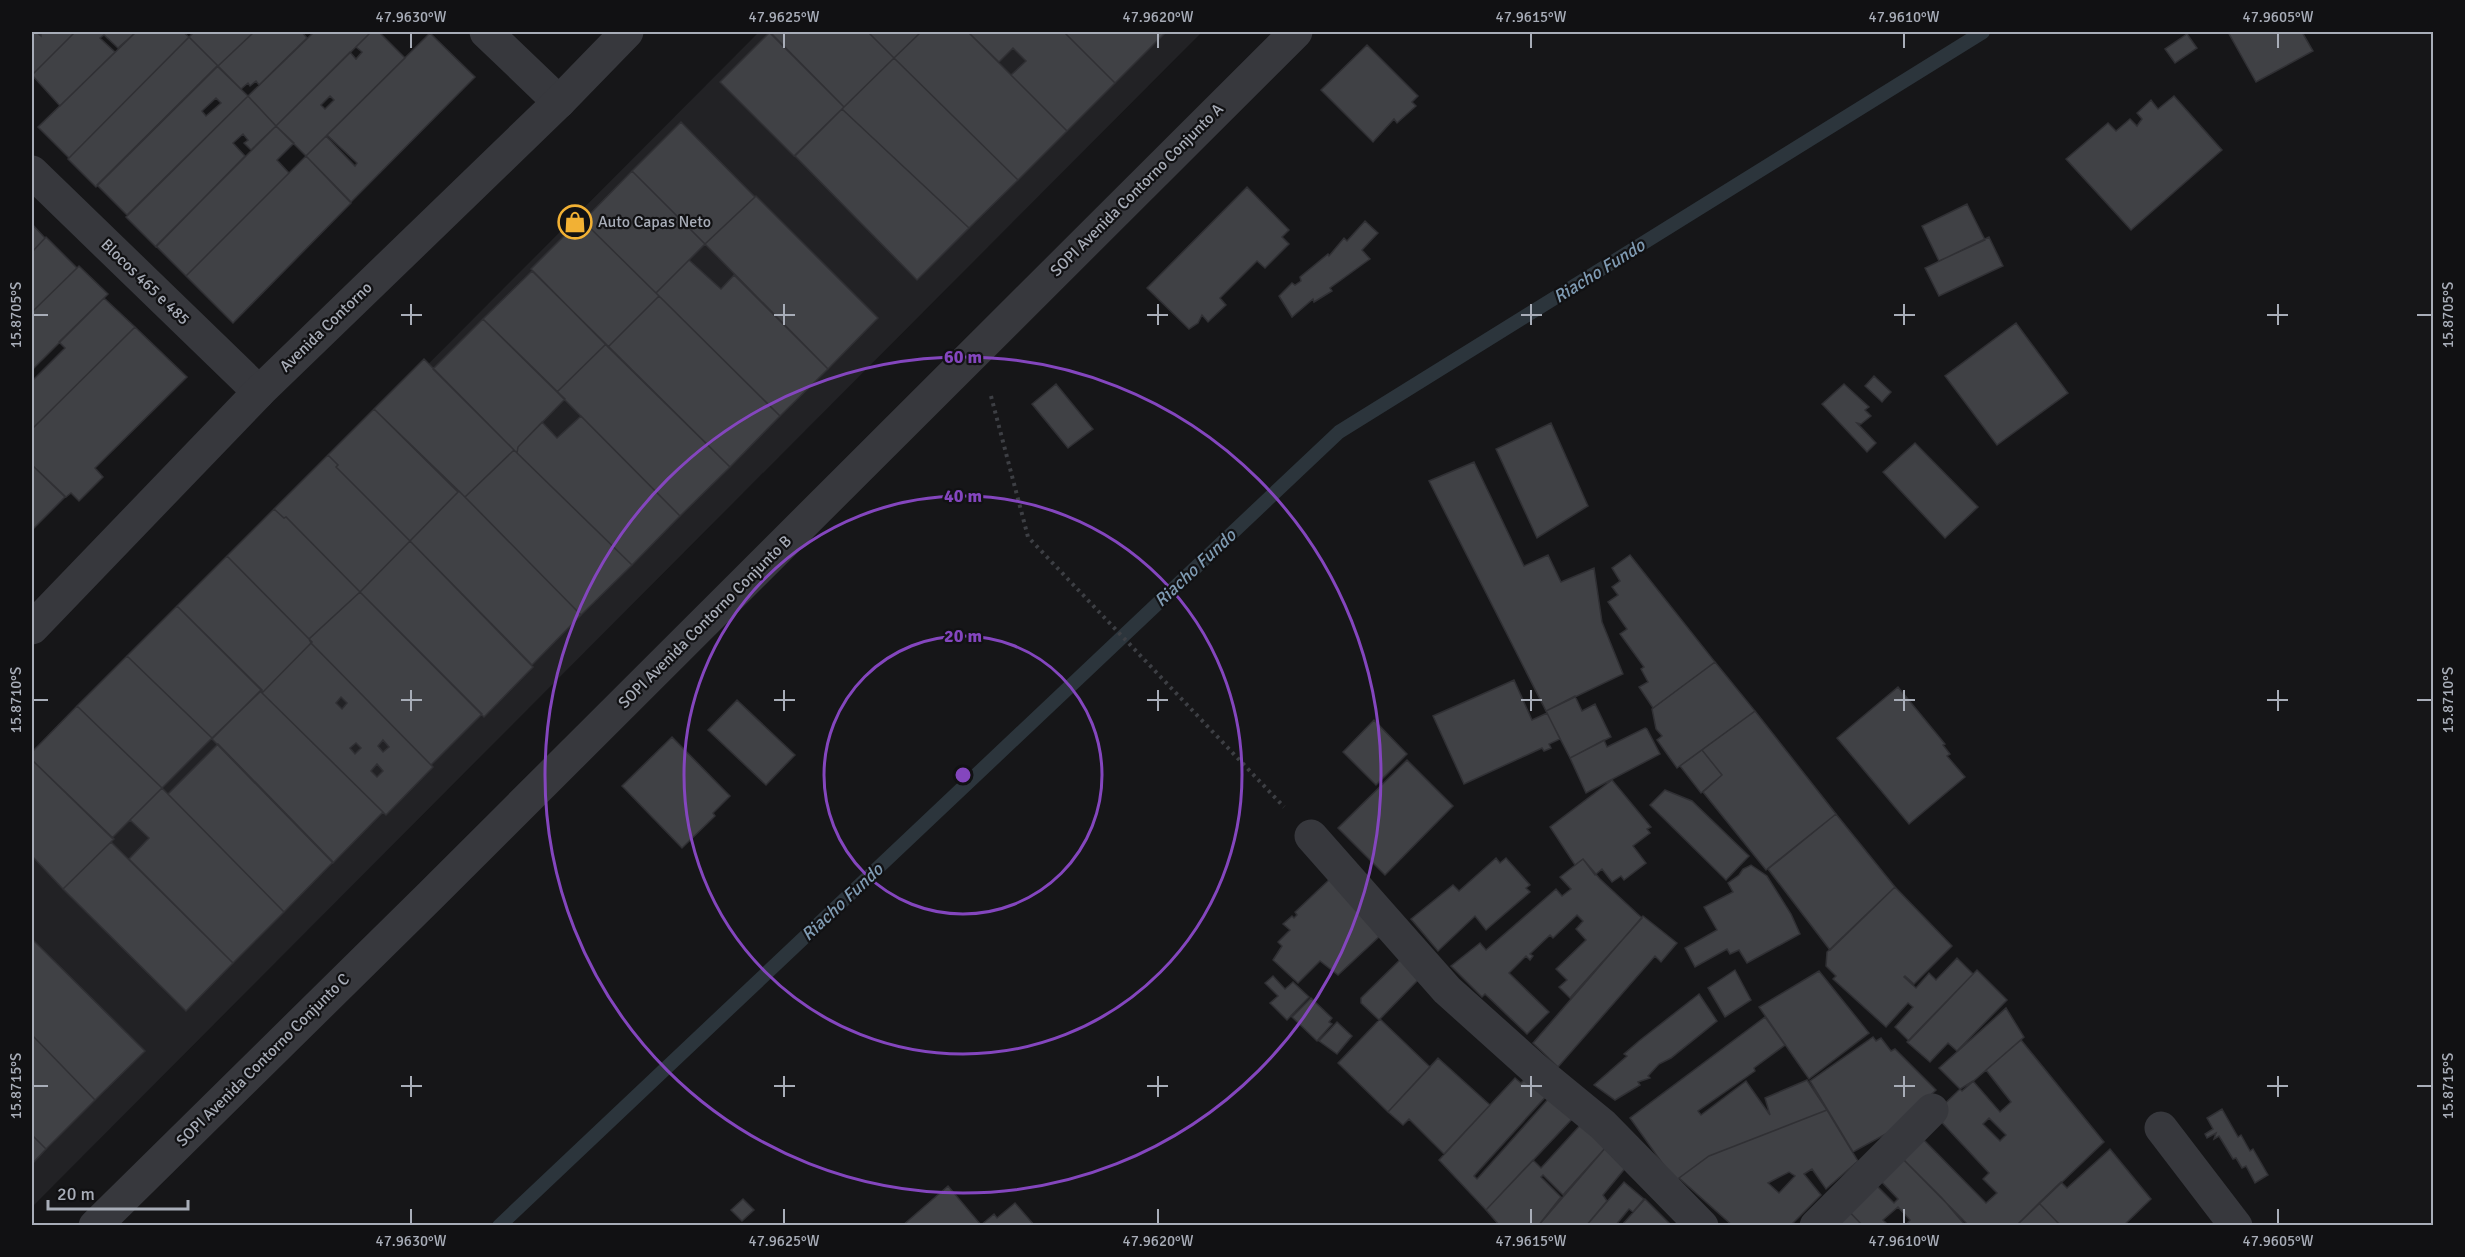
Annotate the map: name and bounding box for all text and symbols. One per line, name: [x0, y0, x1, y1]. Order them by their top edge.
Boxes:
text: 47.9630°W: [376, 8, 447, 26]
text: 47.9625°W: [749, 8, 820, 26]
text: 47.9620°W: [1123, 8, 1194, 26]
text: 47.9615°W: [1496, 8, 1567, 26]
text: 47.9610°W: [1869, 8, 1940, 26]
text: 47.9605°W: [2243, 8, 2314, 26]
street label: SOPI Avenida Contorno Conjunto A: [1046, 99, 1228, 281]
shop icon: Auto Capas Neto: [557, 204, 593, 240]
place label: Auto Capas Neto: [598, 212, 711, 232]
water label: Riacho Fundo: [1549, 233, 1650, 308]
street label: Blocos 465 e 485: [96, 235, 194, 329]
street label: Avenida Contorno: [276, 278, 376, 376]
text: 15.8705°S: [7, 282, 25, 348]
text: 15.8705°S: [2439, 282, 2457, 348]
text: 60 m: [944, 346, 982, 368]
text: 40 m: [944, 485, 982, 507]
water label: Riacho Fundo: [1150, 523, 1242, 611]
street label: SOPI Avenida Contorno Conjunto B: [614, 531, 796, 713]
text: 20 m: [944, 625, 982, 647]
text: 15.8710°S: [7, 667, 25, 733]
text: 15.8710°S: [2439, 667, 2457, 733]
centre of rings: [953, 765, 973, 785]
water label: Riacho Fundo: [797, 857, 889, 945]
street label: SOPI Avenida Contorno Conjunto C: [172, 969, 354, 1151]
text: 15.8715°S: [7, 1053, 25, 1119]
text: 15.8715°S: [2439, 1053, 2457, 1119]
scale bar: [48, 1173, 188, 1211]
text: 20 m: [57, 1183, 95, 1205]
text: 47.9630°W: [376, 1232, 447, 1250]
text: 47.9625°W: [749, 1232, 820, 1250]
text: 47.9620°W: [1123, 1232, 1194, 1250]
text: 47.9615°W: [1496, 1232, 1567, 1250]
text: 47.9610°W: [1869, 1232, 1940, 1250]
text: 47.9605°W: [2243, 1232, 2314, 1250]

